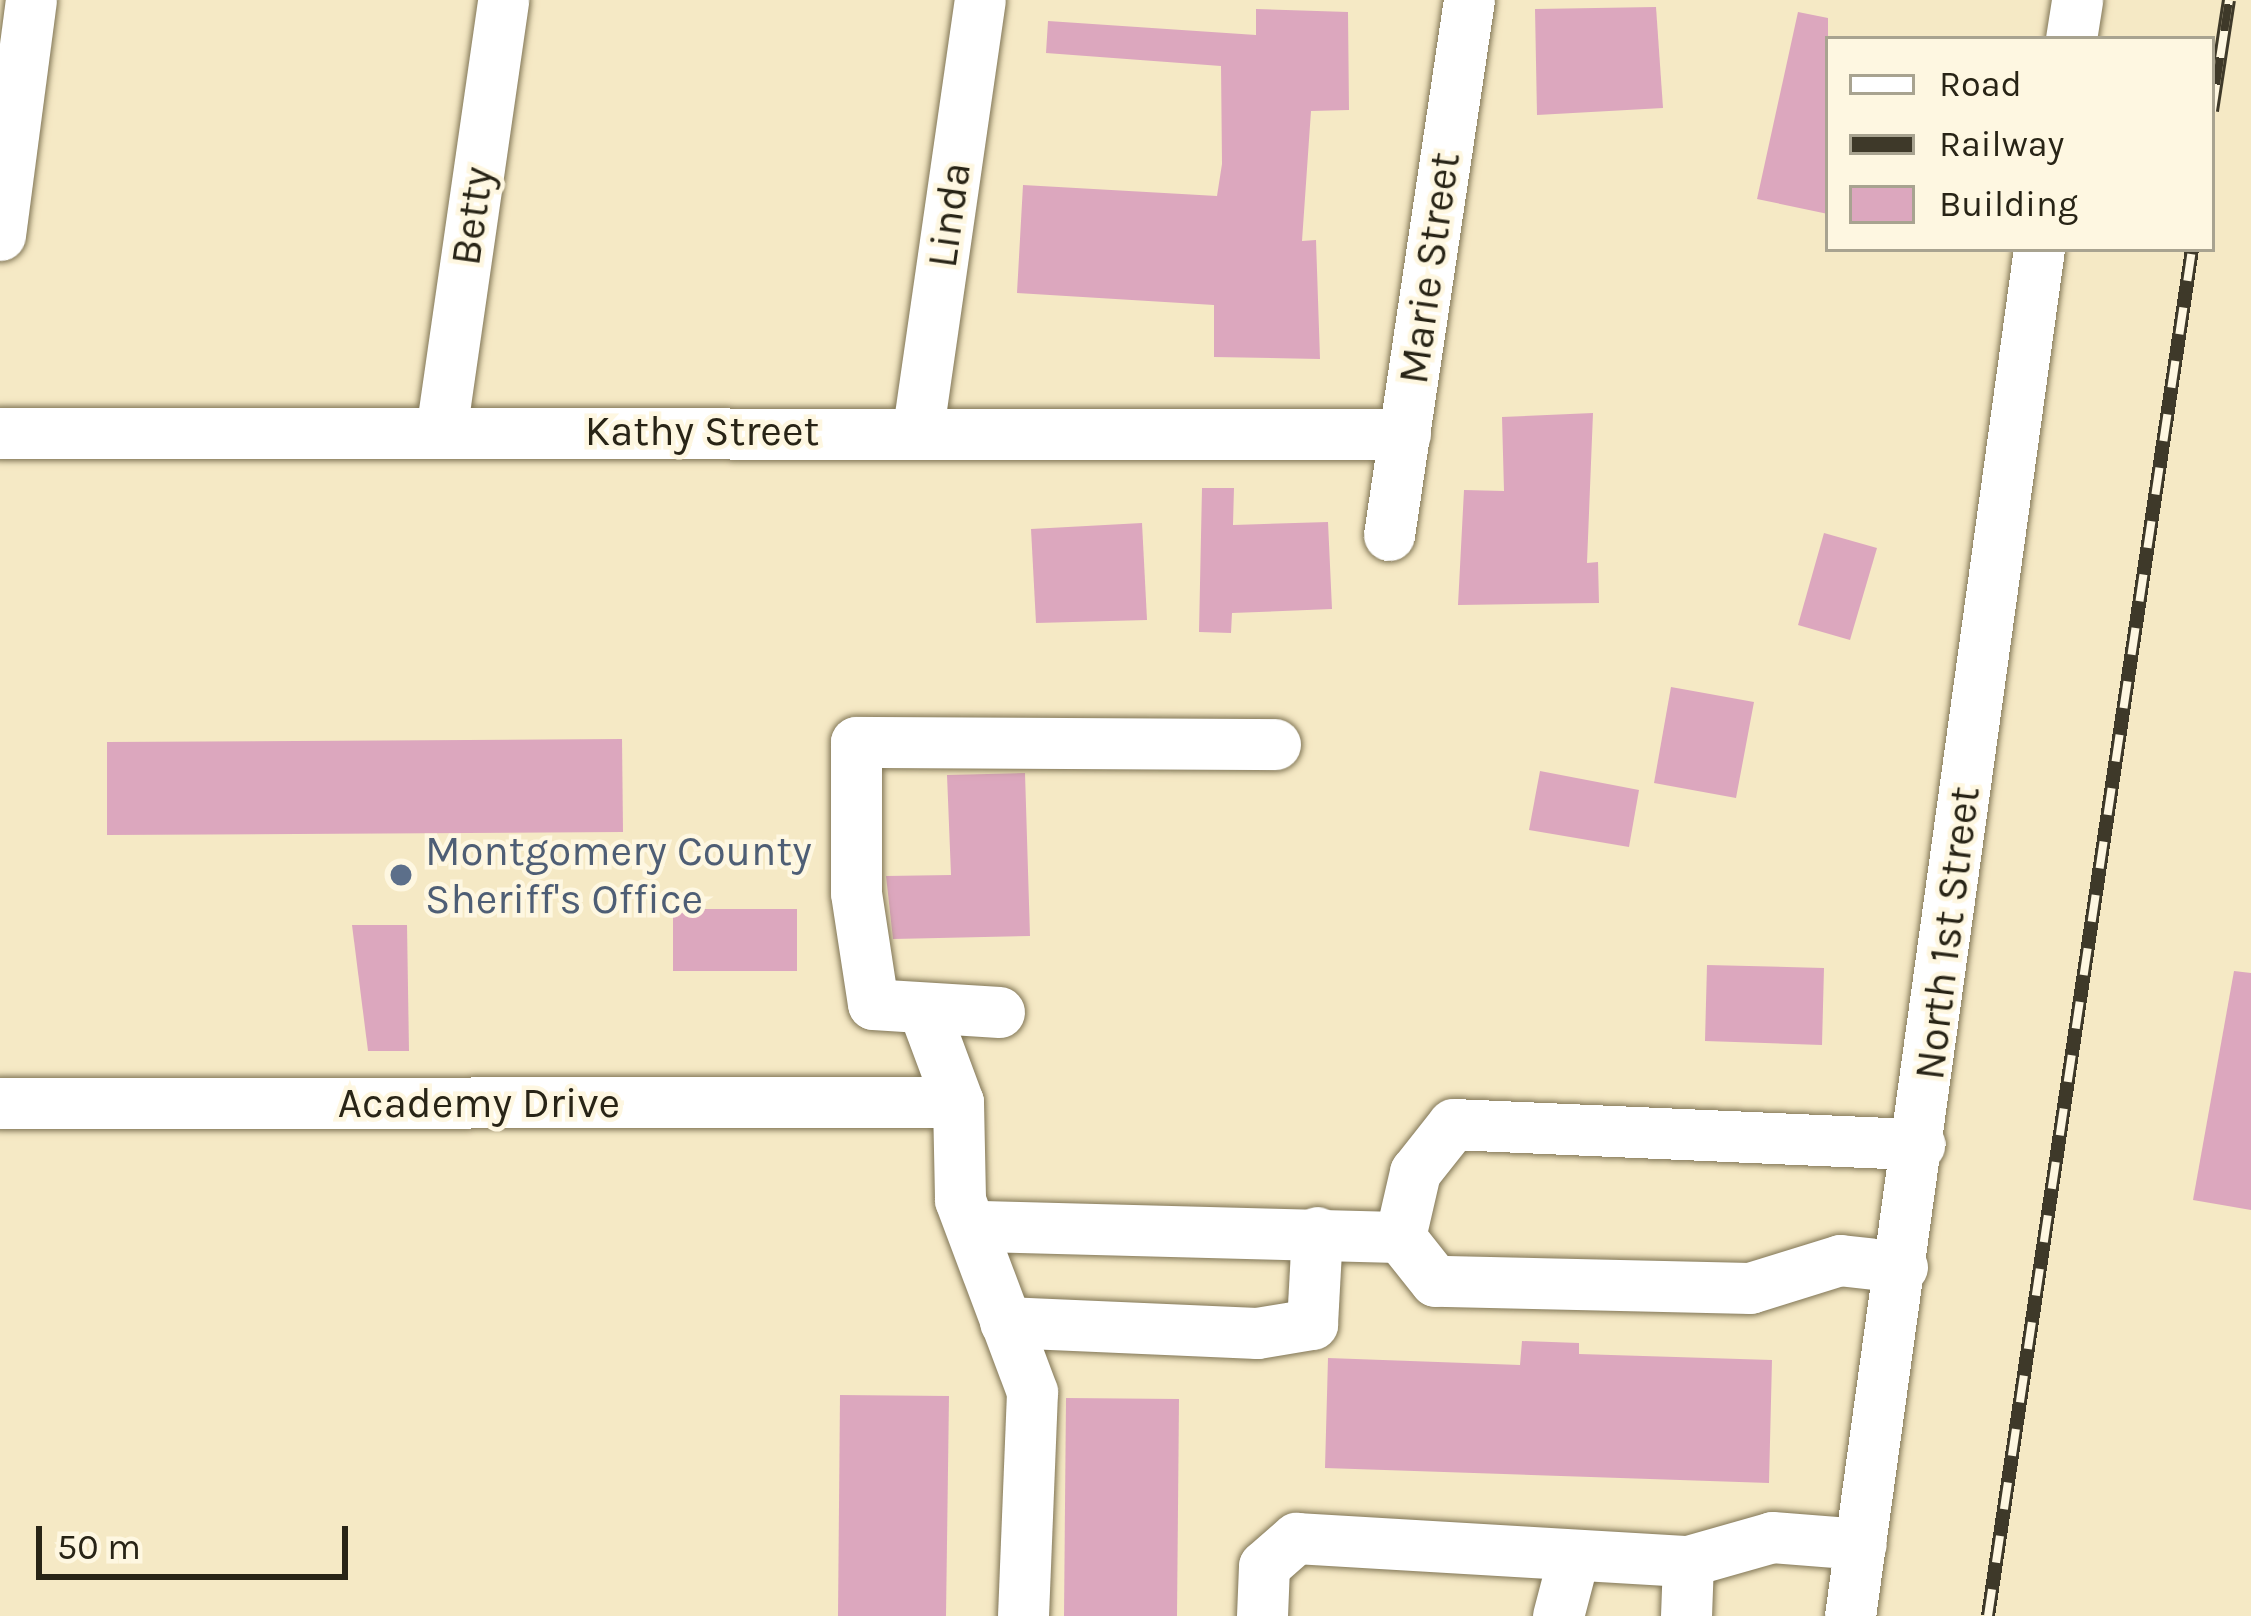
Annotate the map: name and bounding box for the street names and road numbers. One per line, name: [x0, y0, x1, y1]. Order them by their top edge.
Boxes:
street label: Marie Street: [1388, 149, 1470, 387]
street label: Linda: [917, 159, 981, 271]
street label: Betty: [440, 164, 504, 268]
street label: Kathy Street: [585, 406, 819, 456]
street label: North 1st Street: [1904, 784, 1990, 1082]
street label: Academy Drive: [338, 1078, 620, 1128]

